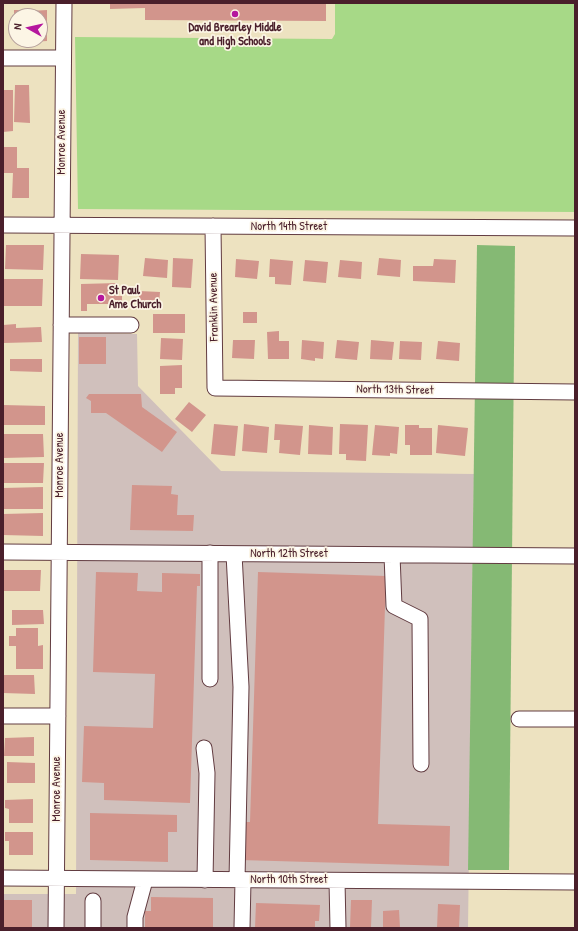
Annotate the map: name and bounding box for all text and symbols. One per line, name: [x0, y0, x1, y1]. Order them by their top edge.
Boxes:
north arrow: [8, 8, 48, 48]
marker: David Brearley Middle and High Schools: [230, 9, 240, 19]
place label: David Brearley Middle and High Schools: [188, 21, 282, 49]
text: N: [10, 23, 24, 30]
street label: Monroe Avenue: [55, 110, 69, 174]
street label: North 14th Street: [251, 220, 327, 234]
street label: Franklin Avenue: [206, 273, 222, 341]
place label: St Paul Ame Church: [109, 284, 161, 312]
marker: St Paul Ame Church: [96, 293, 106, 303]
street label: North 13th Street: [356, 382, 434, 398]
street label: Monroe Avenue: [53, 433, 67, 497]
street label: North 12th Street: [250, 547, 328, 561]
street label: Monroe Avenue: [50, 757, 64, 821]
street label: North 10th Street: [250, 873, 328, 887]

